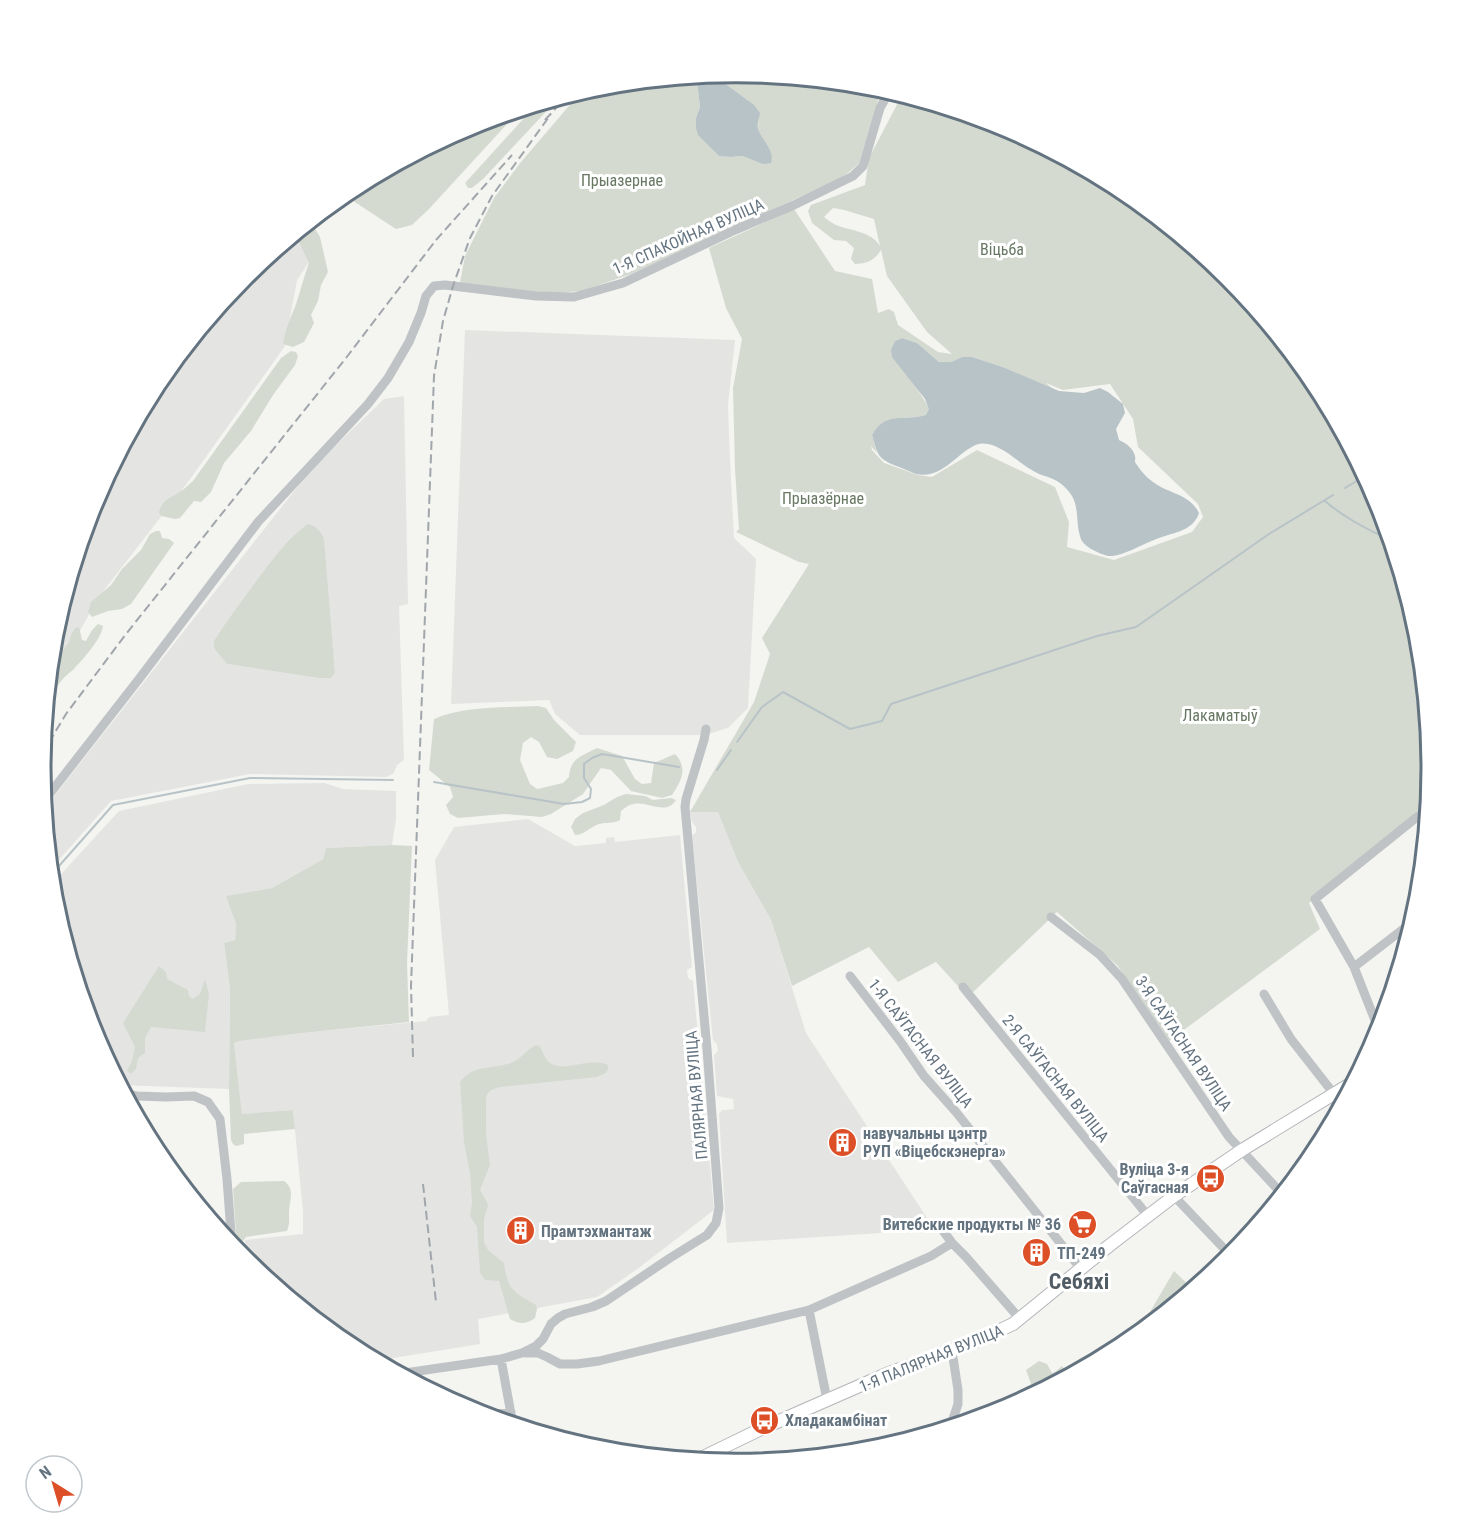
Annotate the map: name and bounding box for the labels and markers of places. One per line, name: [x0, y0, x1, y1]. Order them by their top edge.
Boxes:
place label: навучальны цэнтр РУП «Віцебскэнерга»: [863, 1124, 1006, 1161]
building icon: навучальны цэнтр РУП «Віцебскэнерга»: [826, 1126, 858, 1158]
place label: Вуліца 3-я Саўгасная: [1120, 1160, 1189, 1197]
bus stop icon: Вуліца 3-я Саўгасная: [1194, 1162, 1226, 1194]
supermarket icon: Витебские продукты № 36: [1066, 1208, 1098, 1240]
building icon: Прамтэхмантаж: [504, 1215, 536, 1247]
place label: Витебские продукты № 36: [883, 1215, 1061, 1234]
place label: Прамтэхмантаж: [541, 1222, 651, 1241]
building icon: ТП-249: [1020, 1237, 1052, 1269]
place label: ТП-249: [1057, 1244, 1106, 1263]
bus stop icon: Хладакамбінат: [748, 1404, 780, 1436]
place label: Хладакамбінат: [785, 1411, 887, 1430]

